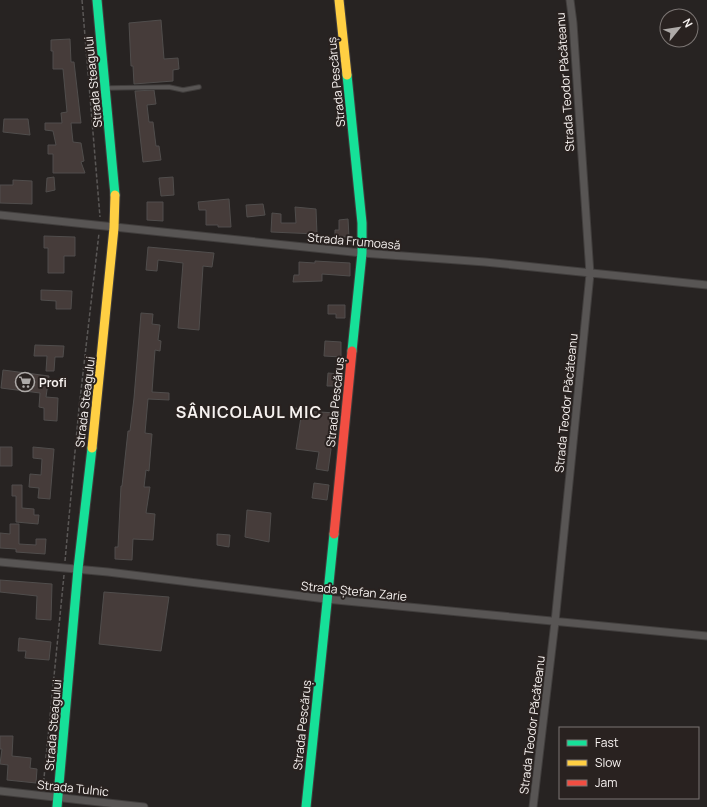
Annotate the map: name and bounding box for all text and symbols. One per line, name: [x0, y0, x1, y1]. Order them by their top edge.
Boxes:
north arrow: [659, 8, 699, 48]
street label: Strada Teodor Păcăteanu: [552, 12, 578, 152]
text: N: [680, 16, 697, 30]
street label: Strada Steagului: [80, 36, 106, 128]
street label: Strada Pescăruș: [323, 36, 349, 128]
street label: Strada Frumoasă: [307, 228, 401, 254]
street label: Strada Teodor Păcăteanu: [550, 333, 582, 473]
street label: Strada Steagului: [71, 355, 99, 449]
street label: Strada Pescăruș: [322, 356, 348, 448]
supermarket icon: Profi: [14, 371, 36, 393]
place label: Profi: [39, 374, 67, 391]
district label: SÂNICOLAUL MIC: [176, 401, 322, 423]
street label: Strada Ștefan Zarie: [300, 577, 408, 605]
street label: Strada Teodor Păcăteanu: [515, 655, 549, 795]
street label: Strada Steagului: [41, 679, 65, 771]
street label: Strada Pescăruș: [289, 679, 315, 771]
legend: [559, 727, 699, 799]
text: Fast: [595, 734, 619, 751]
text: Slow: [595, 754, 621, 771]
text: Jam: [595, 774, 617, 791]
street label: Strada Tulnic: [36, 776, 110, 800]

